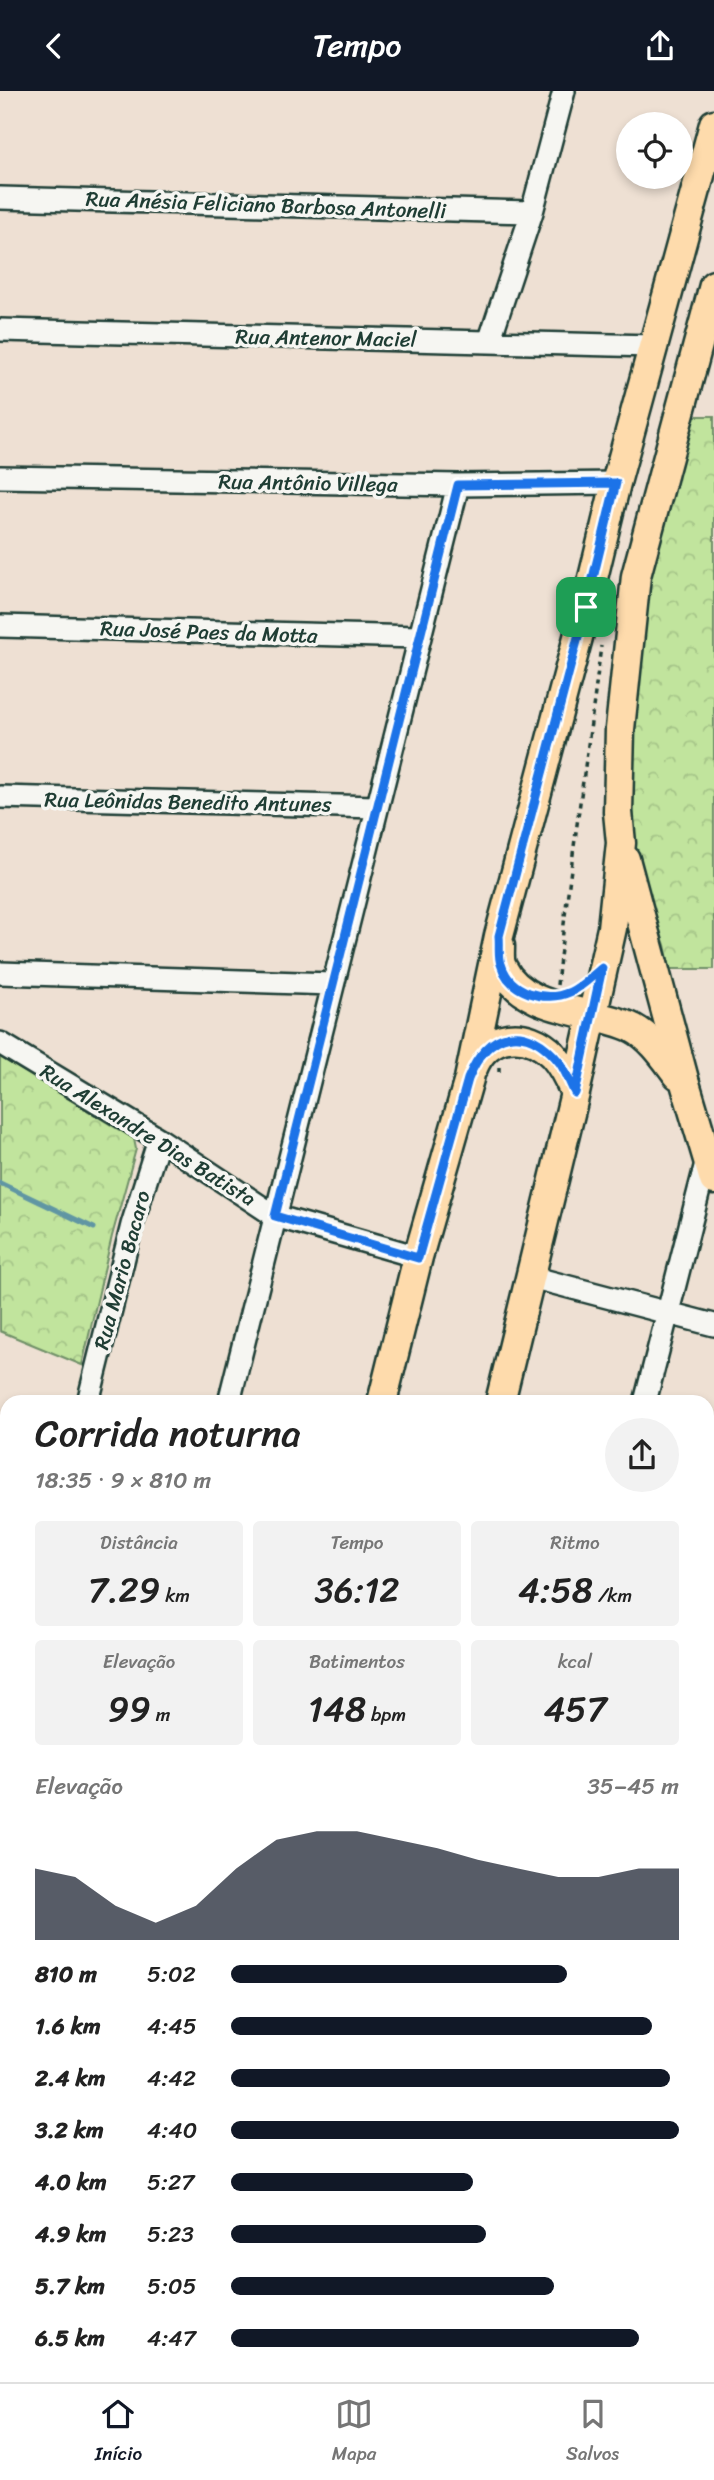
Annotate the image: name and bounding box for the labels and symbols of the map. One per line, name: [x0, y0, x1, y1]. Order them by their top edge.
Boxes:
street label: Rua Anésia Feliciano Barbosa Antonelli: [85, 180, 448, 230]
street label: Rua Antenor Maciel: [235, 317, 418, 359]
street label: Rua Antônio Villega: [218, 462, 398, 504]
pin: [556, 577, 616, 637]
street label: Rua José Paes da Motta: [100, 609, 319, 655]
street label: Rua Leônidas Benedito Antunes: [44, 780, 332, 824]
street label: Rua Alexandre Dias Batista: [32, 1053, 264, 1217]
street label: Rua Mario Bacaro: [83, 1186, 162, 1354]

